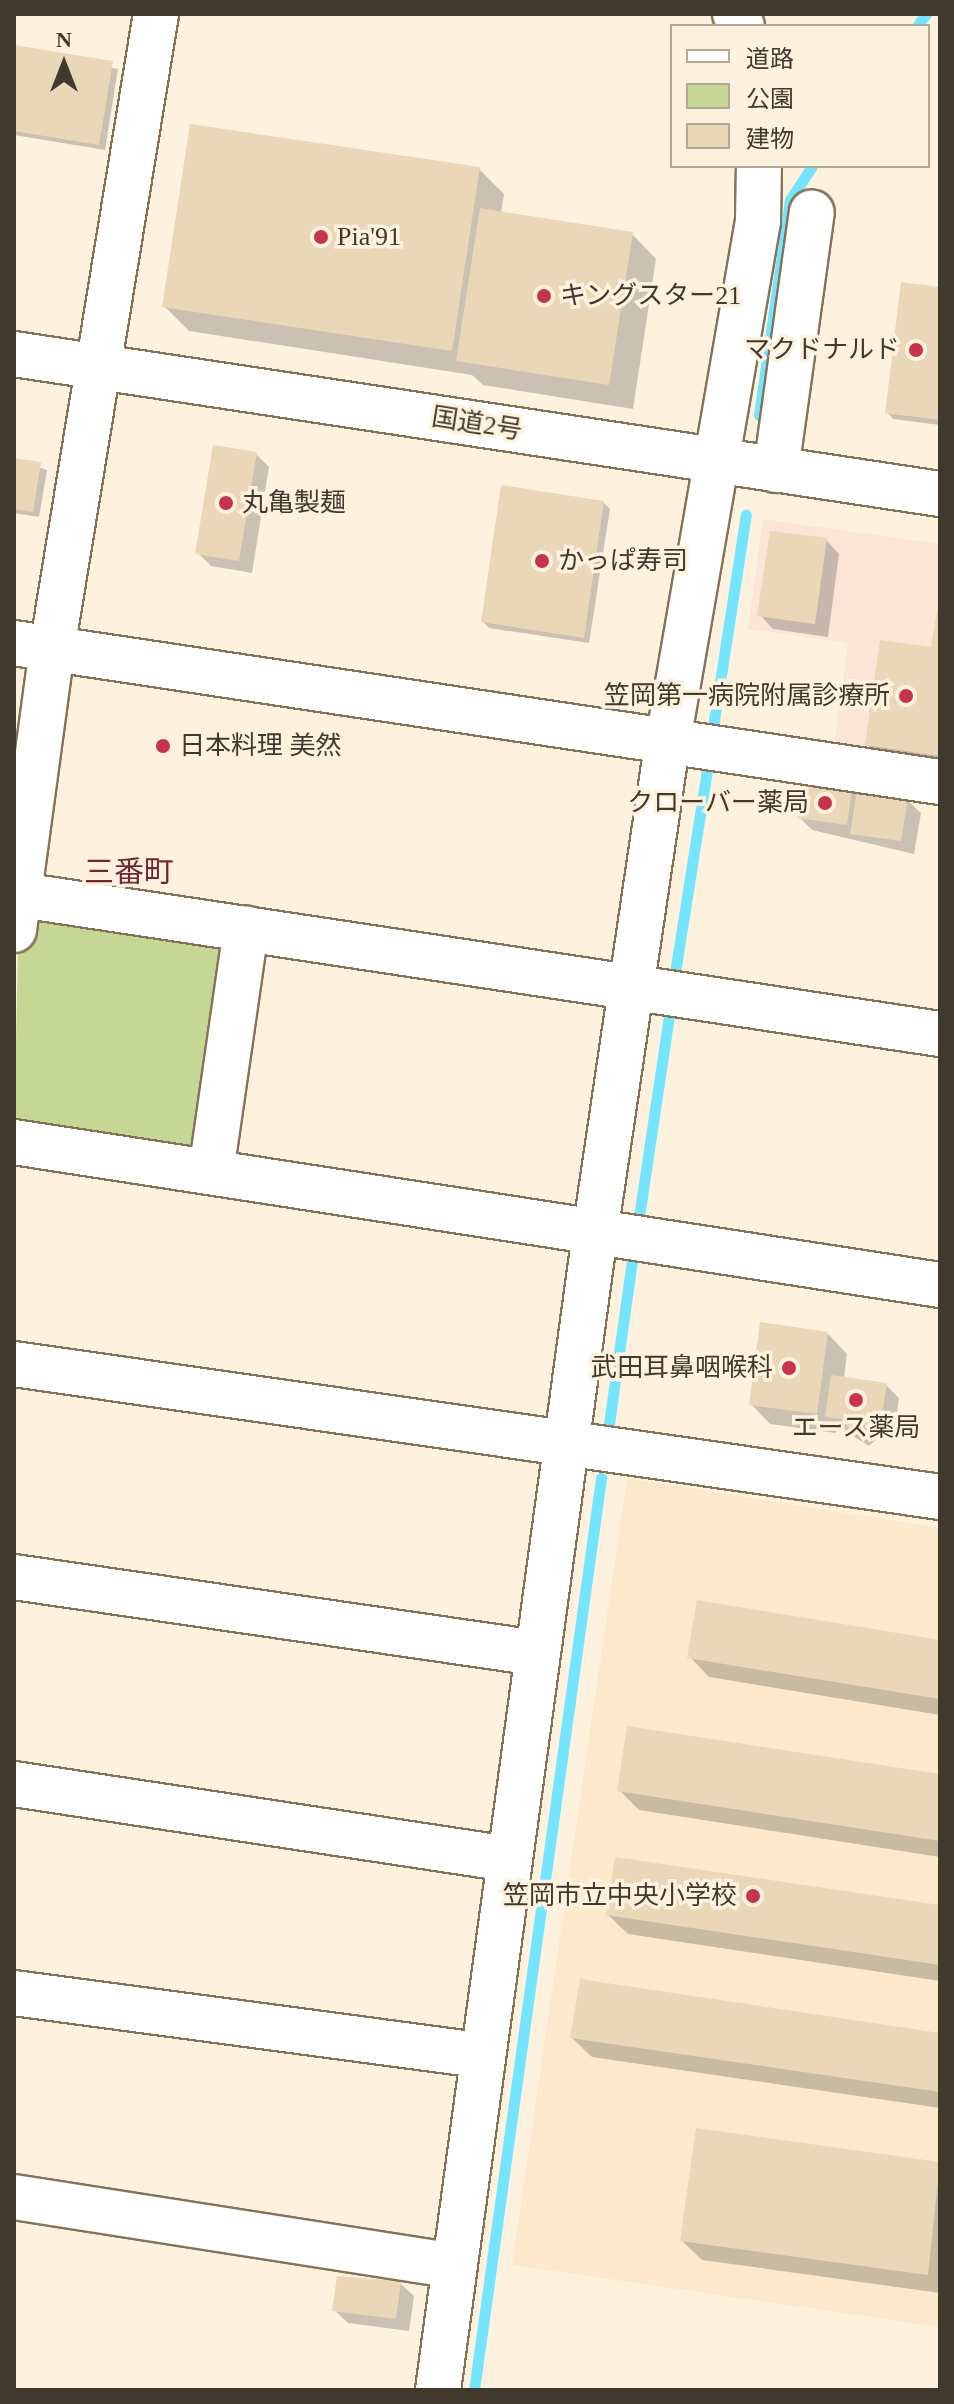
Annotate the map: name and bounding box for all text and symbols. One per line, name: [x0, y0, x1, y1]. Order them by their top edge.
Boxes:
north arrow: [24, 24, 104, 104]
legend: [670, 24, 930, 168]
text: N: [56, 27, 72, 52]
text: 道路: [746, 46, 794, 72]
text: 公園: [746, 86, 794, 112]
text: 建物: [746, 126, 794, 152]
place label: Pia'91: [337, 221, 401, 253]
marker: Pia'91: [312, 228, 330, 246]
place label: キングスター21: [560, 280, 742, 312]
marker: キングスター21: [535, 287, 553, 305]
place label: マクドナルド: [744, 334, 900, 366]
marker: マクドナルド: [907, 341, 925, 359]
street label: 国道2号: [430, 401, 524, 447]
place label: 丸亀製麺: [242, 487, 346, 519]
marker: 丸亀製麺: [217, 494, 235, 512]
place label: かっぱ寿司: [558, 545, 688, 577]
marker: かっぱ寿司: [533, 552, 551, 570]
place label: 笠岡第一病院附属診療所: [604, 680, 890, 712]
marker: 笠岡第一病院附属診療所: [897, 687, 915, 705]
place label: 日本料理 美然: [179, 730, 341, 762]
marker: 日本料理 美然: [154, 737, 172, 755]
place label: クローバー薬局: [627, 787, 809, 819]
marker: クローバー薬局: [816, 794, 834, 812]
district label: 三番町: [84, 854, 174, 890]
place label: 武田耳鼻咽喉科: [591, 1352, 773, 1384]
marker: 武田耳鼻咽喉科: [780, 1359, 798, 1377]
marker: エース薬局: [847, 1391, 865, 1409]
place label: エース薬局: [791, 1412, 921, 1444]
place label: 笠岡市立中央小学校: [503, 1880, 737, 1912]
marker: 笠岡市立中央小学校: [744, 1887, 762, 1905]

